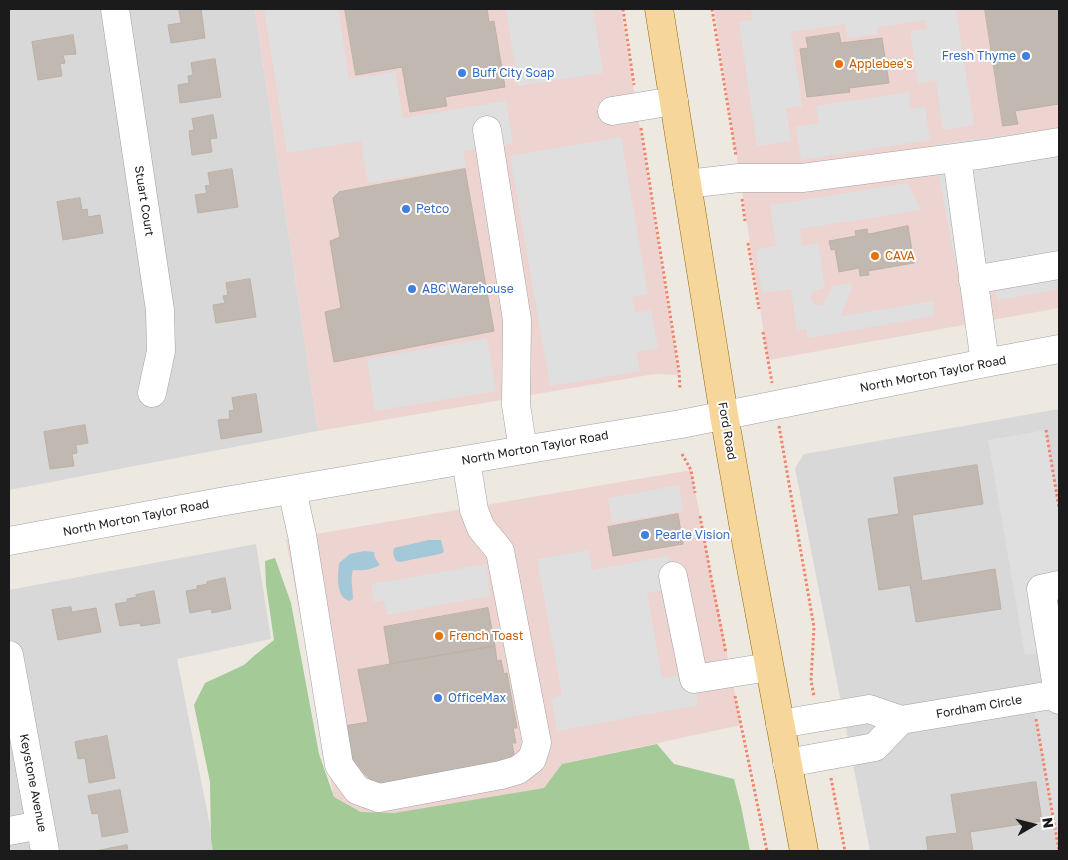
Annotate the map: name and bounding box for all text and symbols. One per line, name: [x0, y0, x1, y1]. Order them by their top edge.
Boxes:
place label: Fresh Thyme: [942, 49, 1016, 63]
marker: Fresh Thyme: [1020, 50, 1032, 62]
place label: Applebee's: [849, 57, 913, 71]
marker: Applebee's: [833, 58, 845, 70]
place label: Buff City Soap: [472, 66, 554, 80]
marker: Buff City Soap: [456, 67, 468, 79]
street label: Stuart Court: [131, 165, 157, 237]
place label: Petco: [416, 202, 449, 216]
marker: Petco: [400, 203, 412, 215]
place label: CAVA: [885, 249, 915, 263]
marker: CAVA: [869, 250, 881, 262]
place label: ABC Warehouse: [422, 282, 514, 296]
marker: ABC Warehouse: [406, 283, 418, 295]
street label: North Morton Taylor Road: [859, 353, 1007, 395]
street label: Ford Road: [715, 401, 739, 461]
street label: North Morton Taylor Road: [460, 428, 610, 468]
street label: North Morton Taylor Road: [62, 497, 210, 539]
place label: Pearle Vision: [655, 528, 730, 542]
marker: Pearle Vision: [639, 529, 651, 541]
place label: French Toast: [449, 629, 523, 643]
marker: French Toast: [433, 630, 445, 642]
place label: OfficeMax: [448, 691, 506, 705]
marker: OfficeMax: [432, 692, 444, 704]
street label: Fordham Circle: [935, 692, 1023, 722]
street label: Keystone Avenue: [16, 733, 50, 833]
north arrow: [1008, 800, 1058, 850]
text: N: [1039, 816, 1058, 829]

